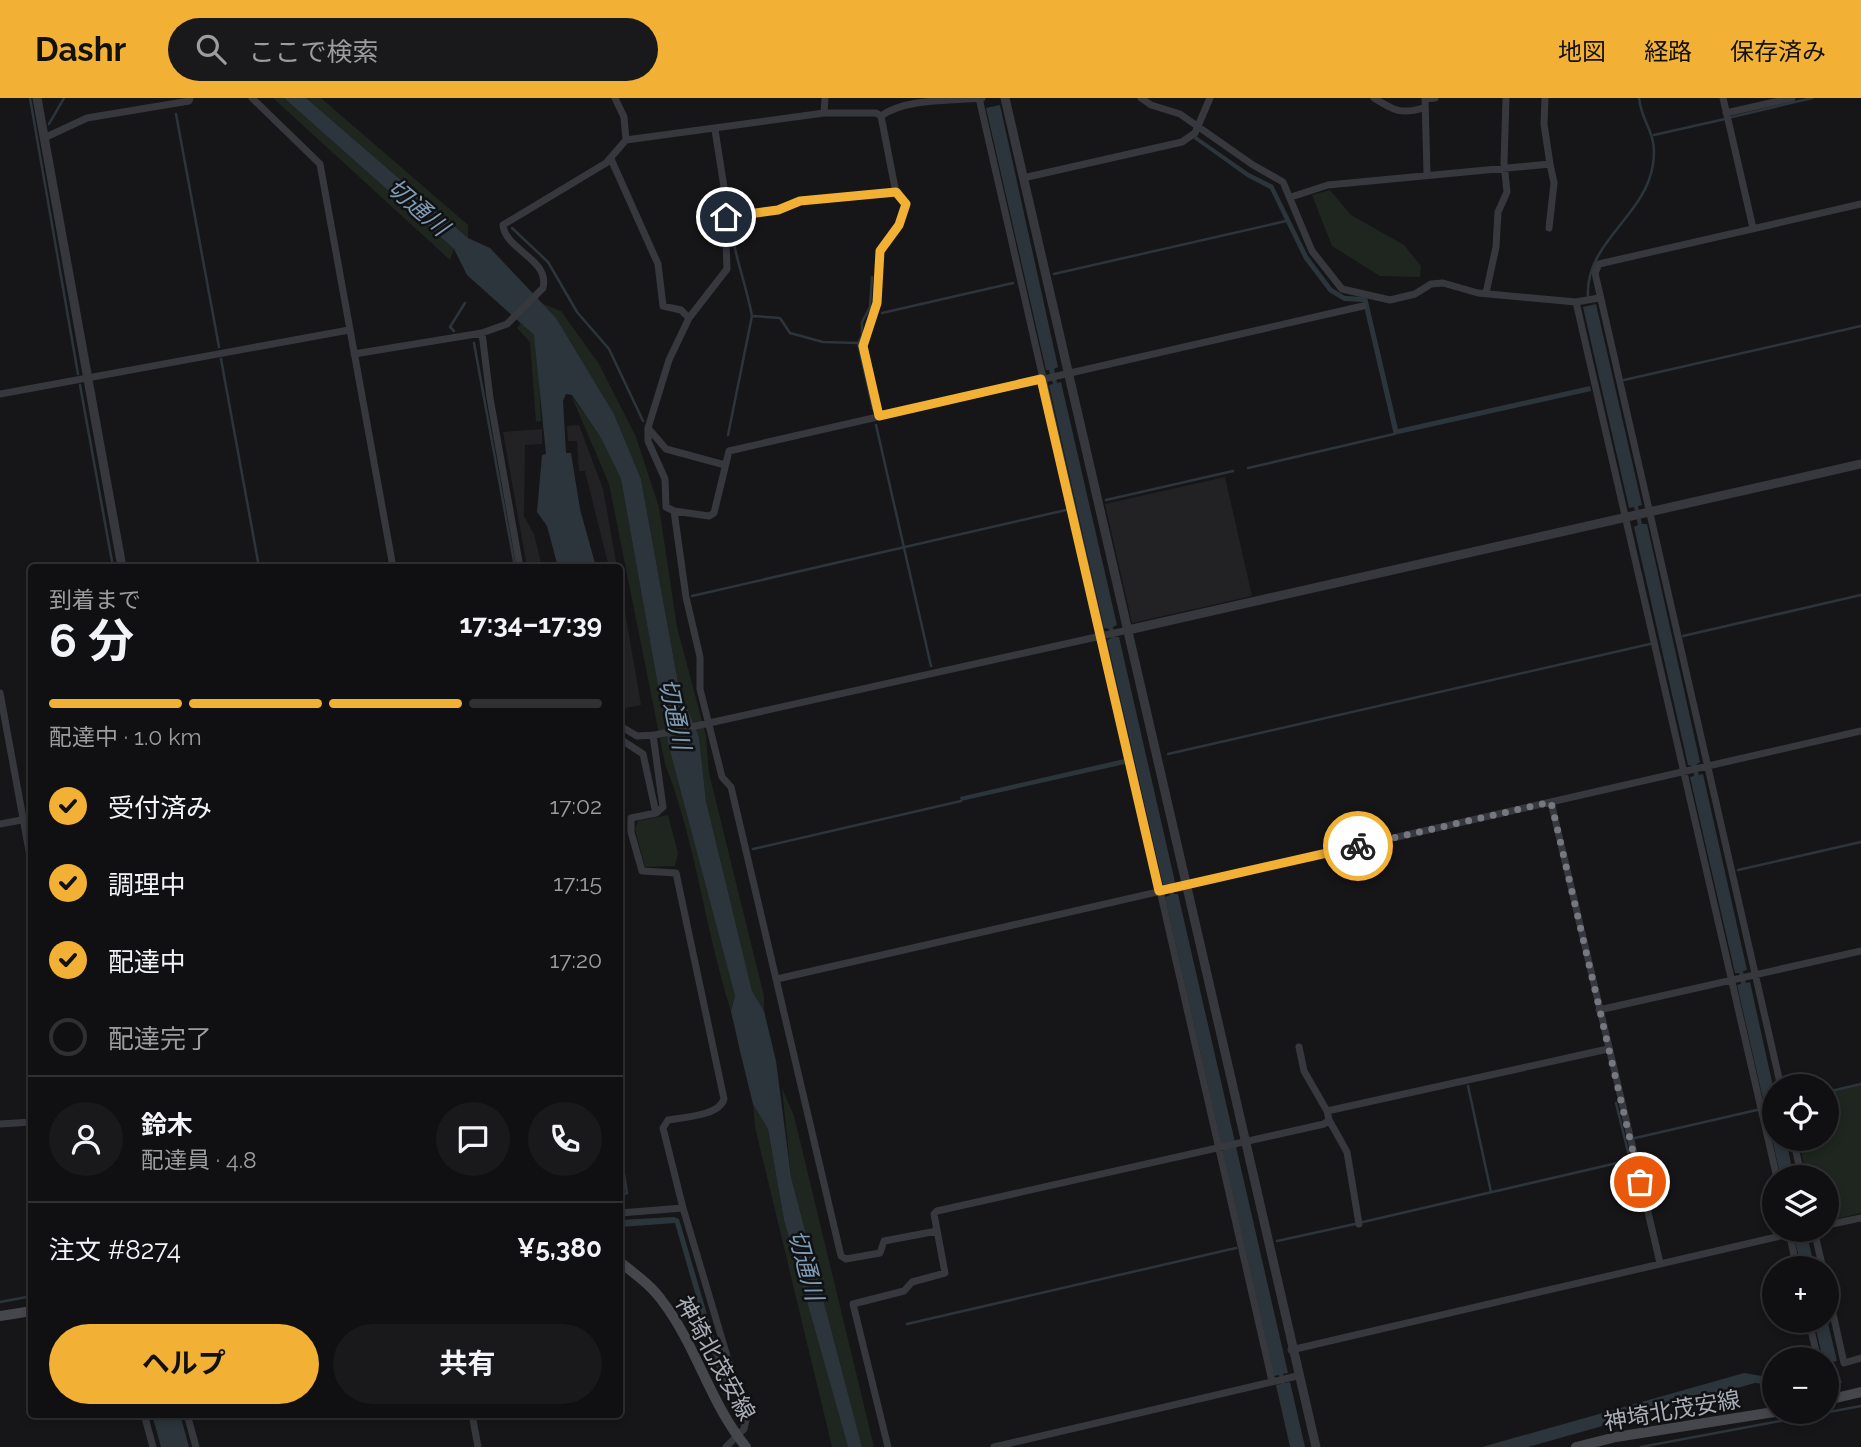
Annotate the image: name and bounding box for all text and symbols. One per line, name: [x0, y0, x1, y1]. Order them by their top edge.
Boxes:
search box: [168, 18, 658, 81]
text: Dashr: [35, 30, 126, 69]
icon: search: [192, 30, 230, 68]
text: ここで検索: [248, 37, 378, 67]
text: 地図: [1558, 37, 1606, 66]
text: 経路: [1644, 37, 1692, 66]
text: 保存済み: [1730, 37, 1826, 66]
water label: 切通川: [381, 172, 457, 244]
pin: [696, 187, 756, 247]
icon: home: [707, 198, 745, 236]
text: 到着まで: [49, 586, 141, 613]
text: 17:34–17:39: [459, 609, 602, 639]
text: 6 分: [49, 614, 134, 668]
water label: 切通川: [653, 676, 697, 755]
text: 配達中 · 1.0 km: [49, 723, 202, 750]
icon: check: [49, 787, 87, 825]
text: 17:02: [550, 792, 602, 819]
text: 受付済み: [108, 793, 212, 823]
courier: [1323, 811, 1393, 881]
icon: bike: [1339, 827, 1377, 865]
icon: check: [49, 864, 87, 902]
text: 17:15: [553, 869, 602, 896]
text: 調理中: [108, 870, 186, 900]
icon: check: [49, 941, 87, 979]
text: 17:20: [550, 946, 602, 973]
text: 配達中: [108, 947, 186, 977]
text: 配達完了: [108, 1024, 212, 1054]
map controls: [1762, 1074, 1839, 1424]
button: locate: [1762, 1074, 1839, 1151]
button: person: [49, 1102, 123, 1176]
button: chat: [436, 1102, 510, 1176]
button: phone: [528, 1102, 602, 1176]
text: 鈴木: [141, 1110, 193, 1140]
text: 配達員 · 4.8: [141, 1146, 257, 1173]
pin: [1610, 1152, 1670, 1212]
icon: bag: [1621, 1163, 1659, 1201]
button: layers: [1762, 1165, 1839, 1242]
water label: 切通川: [783, 1226, 830, 1306]
text: ¥5,380: [517, 1233, 602, 1263]
text: 注文 #8274: [49, 1235, 181, 1265]
button: +: [1762, 1256, 1839, 1333]
street label: 神埼北茂安線: [671, 1291, 761, 1425]
button: ヘルプ: [49, 1324, 319, 1404]
button: 共有: [333, 1324, 602, 1404]
button: −: [1762, 1347, 1839, 1424]
street label: 神埼北茂安線: [1602, 1385, 1742, 1435]

